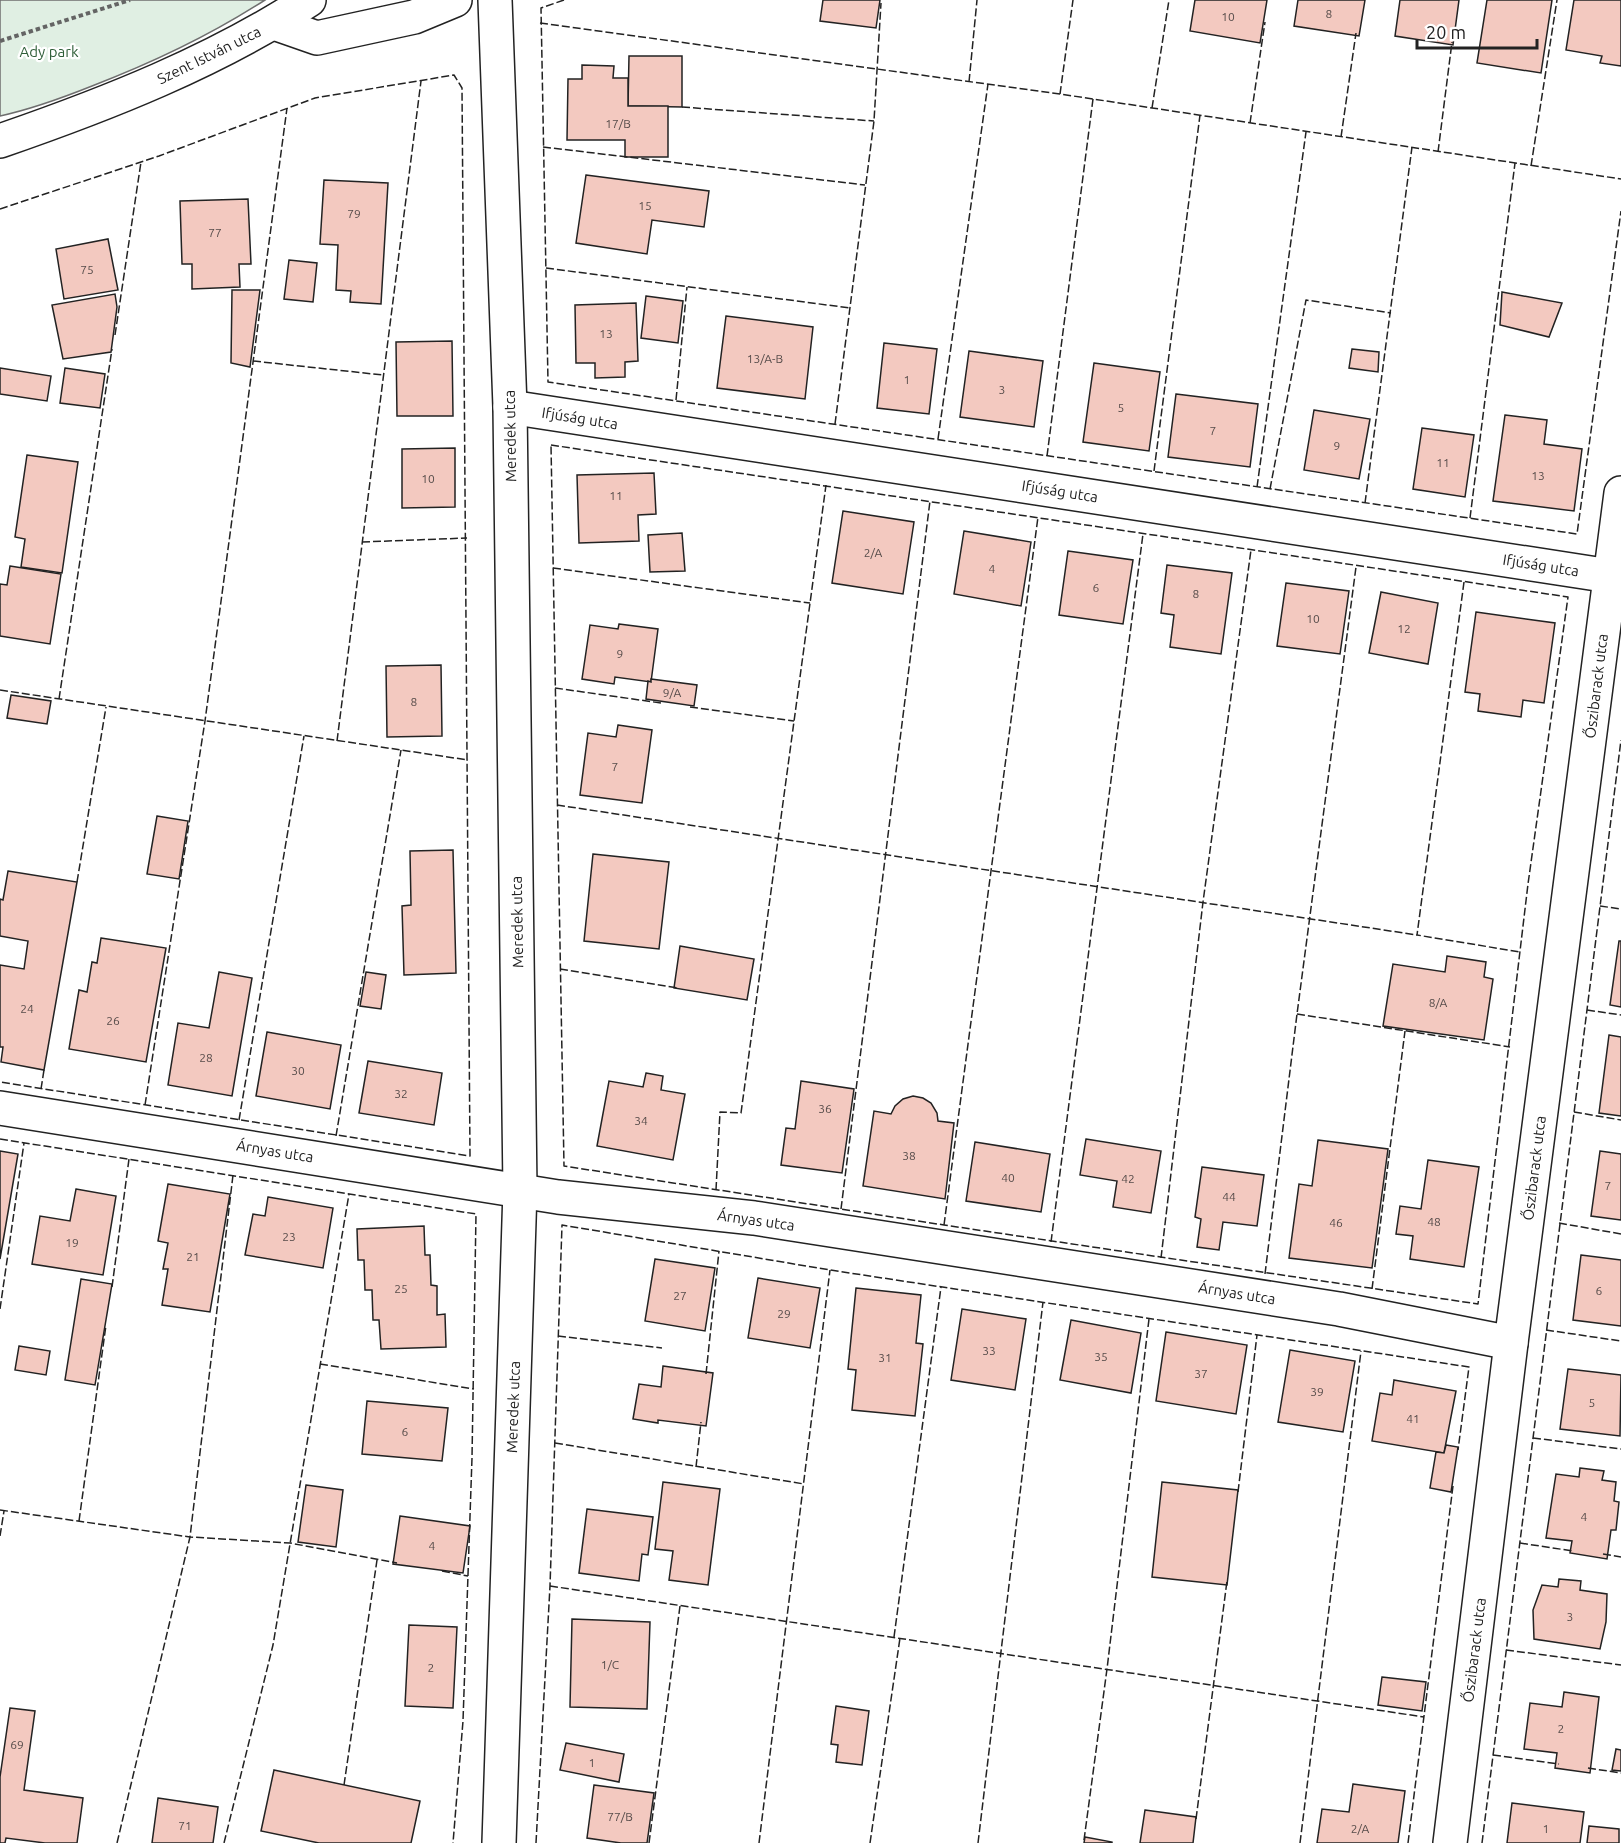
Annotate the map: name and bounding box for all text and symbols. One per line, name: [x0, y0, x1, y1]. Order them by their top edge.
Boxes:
house number: 8: [1326, 7, 1333, 20]
house number: 10: [1221, 10, 1235, 23]
scale bar: [1417, 12, 1537, 50]
text: 20 m: [1426, 22, 1466, 42]
street label: Szent István utca: [154, 23, 264, 87]
park label: Ady park: [20, 43, 79, 60]
house number: 17/B: [605, 117, 631, 130]
house number: 15: [638, 199, 652, 212]
house number: 79: [347, 207, 361, 220]
house number: 77: [208, 226, 222, 239]
house number: 75: [80, 263, 94, 276]
house number: 13: [599, 327, 613, 340]
house number: 13/A-B: [747, 352, 783, 365]
house number: 1: [904, 373, 910, 386]
house number: 3: [999, 383, 1005, 396]
street label: Meredek utca: [501, 390, 519, 482]
house number: 5: [1118, 401, 1124, 414]
street label: Ifjúság utca: [541, 404, 619, 432]
house number: 7: [1210, 424, 1216, 437]
house number: 9: [1334, 439, 1340, 452]
house number: 11: [1436, 456, 1450, 469]
house number: 13: [1531, 469, 1545, 482]
house number: 10: [421, 472, 435, 485]
street label: Ifjúság utca: [1021, 477, 1099, 505]
house number: 11: [609, 489, 623, 502]
house number: 2/A: [864, 546, 882, 559]
street label: Ifjúság utca: [1502, 551, 1580, 579]
house number: 4: [989, 562, 996, 575]
house number: 6: [1093, 581, 1100, 594]
house number: 8: [1193, 587, 1200, 600]
house number: 10: [1306, 612, 1320, 625]
house number: 12: [1397, 622, 1411, 635]
street label: Őszibarack utca: [1581, 633, 1611, 739]
house number: 9: [617, 647, 623, 660]
house number: 9/A: [663, 686, 681, 699]
house number: 8: [411, 695, 418, 708]
house number: 7: [612, 760, 618, 773]
street label: Meredek utca: [508, 876, 526, 968]
house number: 8/A: [1429, 996, 1447, 1009]
house number: 24: [20, 1002, 34, 1015]
house number: 26: [106, 1014, 120, 1027]
house number: 28: [199, 1051, 213, 1064]
house number: 30: [291, 1064, 305, 1077]
house number: 32: [394, 1087, 408, 1100]
house number: 36: [818, 1102, 832, 1115]
house number: 34: [634, 1114, 648, 1127]
street label: Őszibarack utca: [1519, 1115, 1549, 1221]
street label: Árnyas utca: [235, 1137, 315, 1165]
house number: 38: [902, 1149, 916, 1162]
house number: 40: [1001, 1171, 1015, 1184]
house number: 42: [1121, 1172, 1135, 1185]
house number: 7: [1605, 1179, 1611, 1192]
house number: 44: [1222, 1190, 1236, 1203]
street label: Árnyas utca: [716, 1206, 796, 1234]
house number: 48: [1427, 1215, 1441, 1228]
house number: 46: [1329, 1216, 1343, 1229]
house number: 23: [282, 1230, 296, 1243]
house number: 19: [65, 1236, 79, 1249]
house number: 21: [186, 1250, 200, 1263]
street label: Árnyas utca: [1197, 1279, 1277, 1307]
house number: 25: [394, 1282, 408, 1295]
house number: 6: [1596, 1284, 1603, 1297]
house number: 27: [673, 1289, 687, 1302]
house number: 29: [777, 1307, 791, 1320]
house number: 33: [982, 1344, 996, 1357]
house number: 35: [1094, 1350, 1108, 1363]
house number: 31: [878, 1351, 892, 1364]
street label: Meredek utca: [503, 1361, 523, 1453]
house number: 37: [1194, 1367, 1208, 1380]
house number: 39: [1310, 1385, 1324, 1398]
house number: 5: [1589, 1396, 1595, 1409]
house number: 41: [1406, 1412, 1420, 1425]
house number: 6: [402, 1425, 409, 1438]
house number: 4: [1581, 1510, 1588, 1523]
house number: 4: [429, 1539, 436, 1552]
street label: Őszibarack utca: [1459, 1597, 1489, 1703]
house number: 3: [1567, 1610, 1573, 1623]
house number: 1/C: [601, 1658, 620, 1671]
house number: 2: [428, 1661, 434, 1674]
house number: 2: [1558, 1722, 1564, 1735]
house number: 69: [10, 1738, 24, 1751]
house number: 1: [589, 1756, 595, 1769]
house number: 77/B: [607, 1810, 633, 1823]
house number: 71: [178, 1819, 192, 1832]
house number: 2/A: [1351, 1822, 1369, 1835]
house number: 1: [1543, 1822, 1549, 1835]

